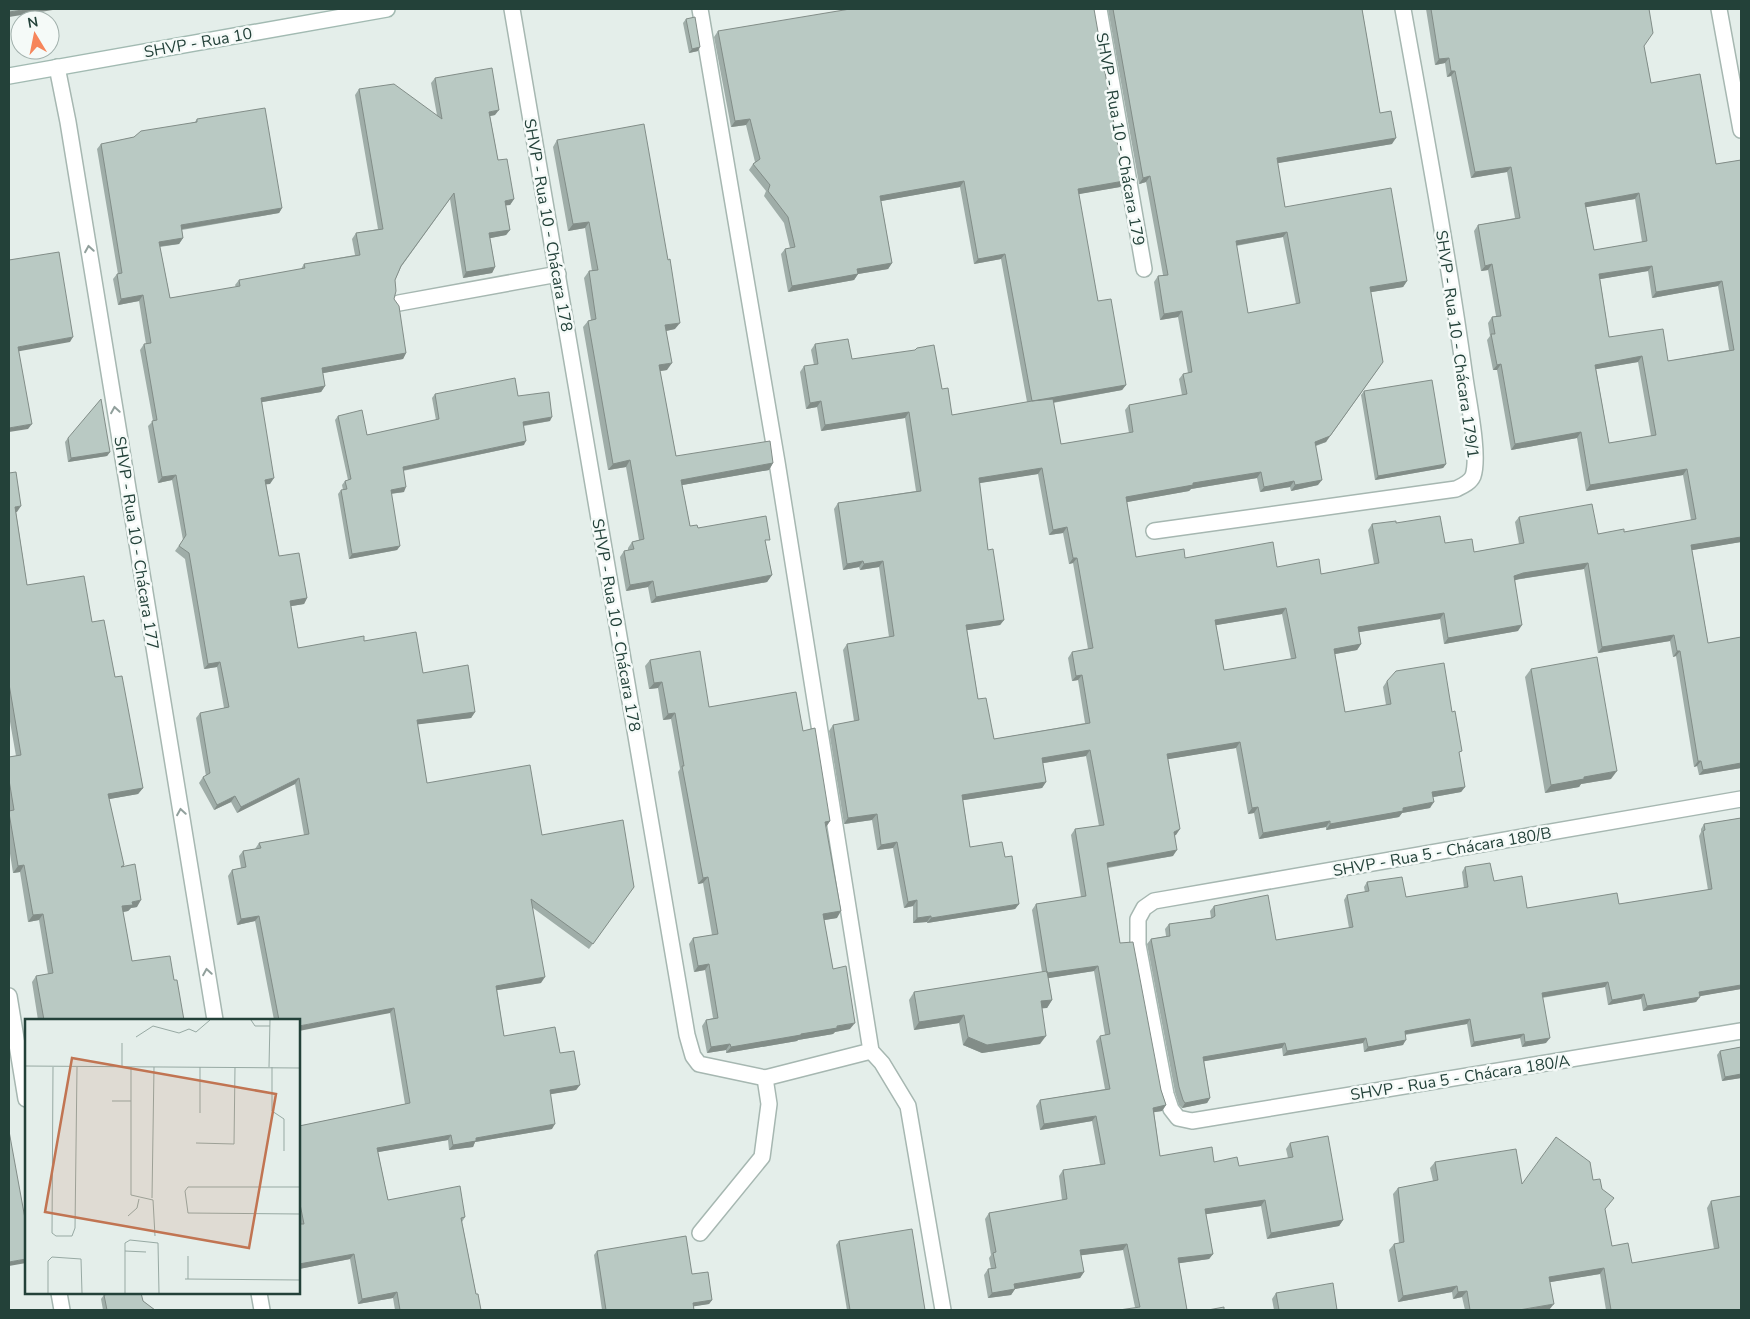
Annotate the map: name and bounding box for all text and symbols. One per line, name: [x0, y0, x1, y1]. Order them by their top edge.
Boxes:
north arrow: [10, 10, 60, 60]
text: N: [26, 12, 40, 33]
street label: SHVP - Rua 10: [142, 23, 254, 63]
street label: SHVP - Rua 10 - Chácara 179: [1090, 31, 1150, 247]
street label: SHVP - Rua 10 - Chácara 178: [518, 117, 578, 333]
street label: SHVP - Rua 10 - Chácara 179/1: [1430, 229, 1484, 460]
one-way arrow: [84, 245, 95, 253]
one-way arrow: [111, 405, 121, 414]
street label: SHVP - Rua 10 - Chácara 177: [108, 435, 164, 651]
street label: SHVP - Rua 10 - Chácara 178: [586, 517, 646, 733]
one-way arrow: [176, 807, 186, 816]
street label: SHVP - Rua 5 - Chácara 180/B: [1331, 822, 1553, 882]
one-way arrow: [202, 968, 213, 976]
inset map: [25, 1019, 300, 1294]
street label: SHVP - Rua 5 - Chácara 180/A: [1349, 1050, 1572, 1106]

